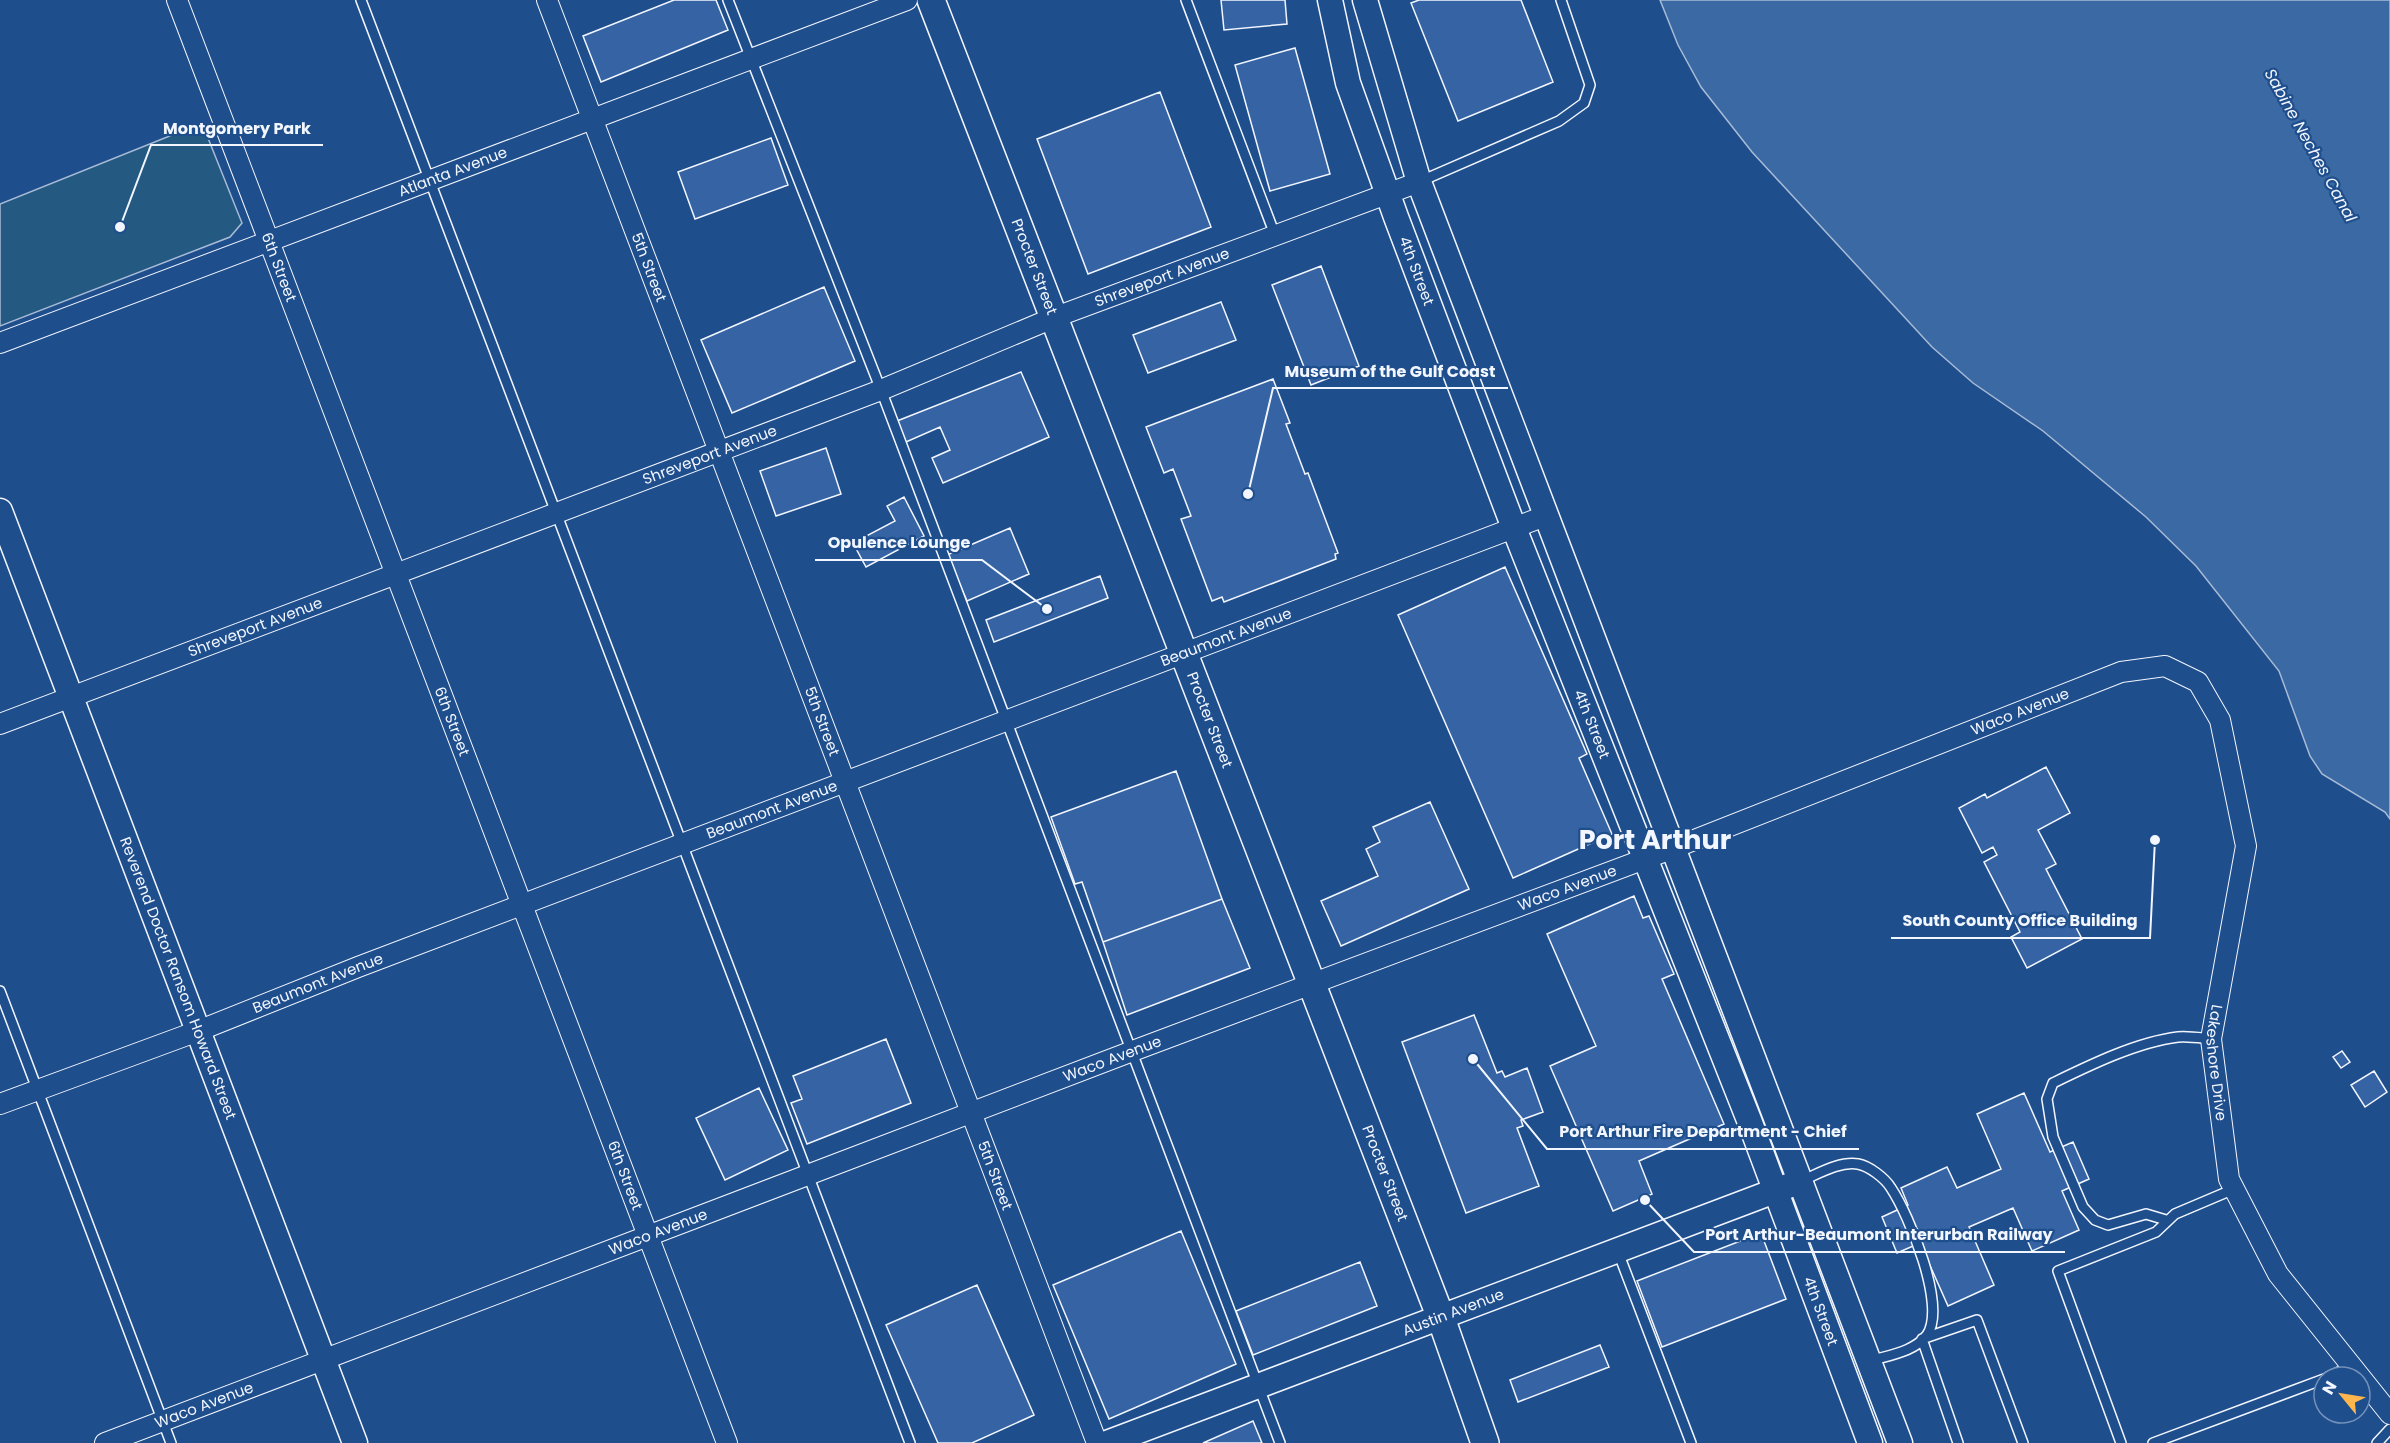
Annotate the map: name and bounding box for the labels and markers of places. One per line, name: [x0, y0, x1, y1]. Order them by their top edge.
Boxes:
callout: Montgomery Park: [151, 111, 323, 145]
callout: Museum of the Gulf Coast: [1273, 354, 1508, 388]
callout: Opulence Lounge: [815, 526, 982, 560]
callout: South County Office Building: [1891, 904, 2150, 938]
callout: Port Arthur Fire Department - Chief: [1547, 1115, 1859, 1149]
callout: Port Arthur-Beaumont Interurban Railway: [1694, 1218, 2065, 1252]

